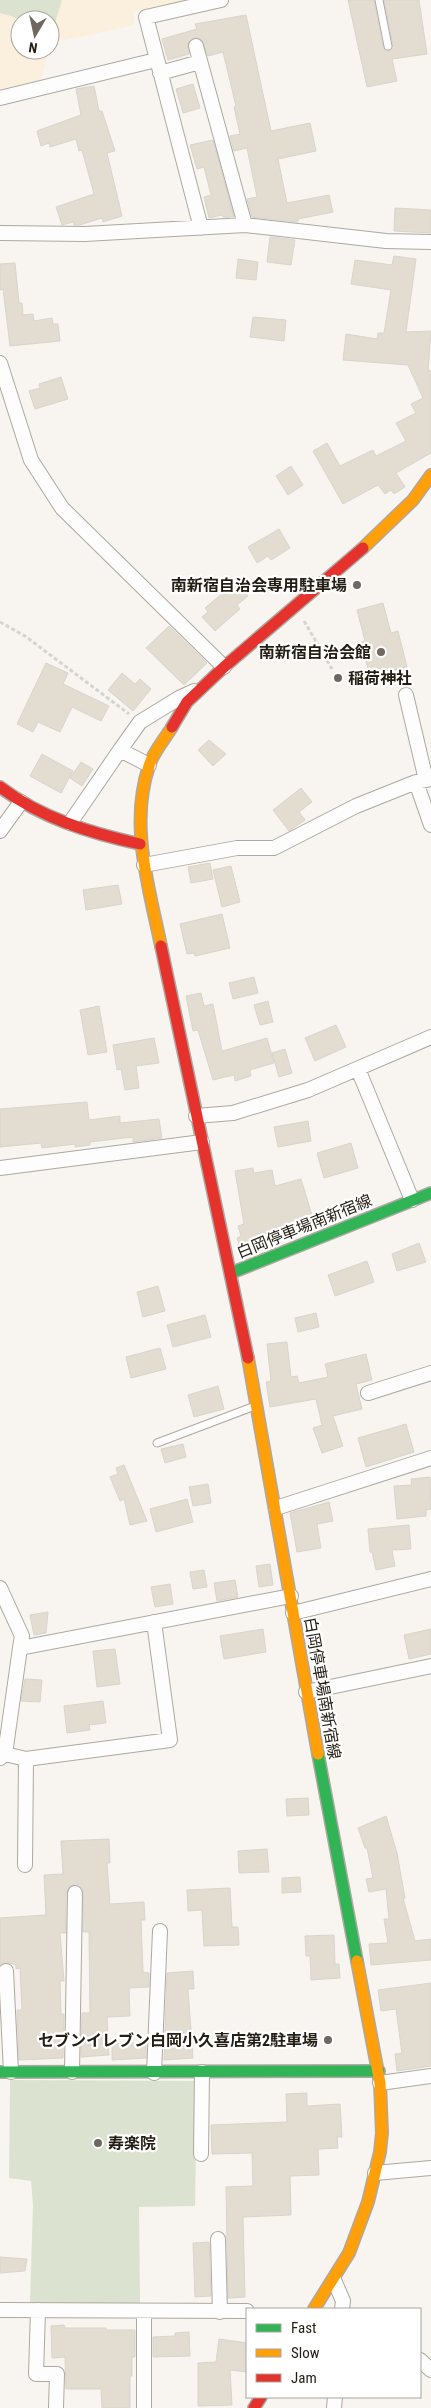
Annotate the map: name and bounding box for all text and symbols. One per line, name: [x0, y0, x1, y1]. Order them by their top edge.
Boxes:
north arrow: [10, 10, 60, 60]
text: N: [27, 39, 38, 56]
place label: 南新宿自治会専用駐車場: [171, 576, 347, 595]
marker: 南新宿自治会専用駐車場: [351, 579, 363, 591]
place label: 南新宿自治会館: [259, 643, 371, 662]
marker: 南新宿自治会館: [375, 646, 387, 658]
place label: 稲荷神社: [348, 669, 412, 688]
marker: 稲荷神社: [332, 672, 344, 684]
street label: 白岡停車場南新宿線: [234, 1191, 375, 1262]
street label: 白岡停車場南新宿線: [301, 1616, 344, 1761]
place label: セブンイレブン白岡小久喜店第2駐車場: [38, 2031, 318, 2050]
marker: セブンイレブン白岡小久喜店第2駐車場: [322, 2034, 334, 2046]
place label: 寿楽院: [108, 2134, 156, 2153]
marker: 寿楽院: [92, 2137, 104, 2149]
legend: [246, 2308, 421, 2398]
text: Fast: [291, 2319, 316, 2337]
text: Slow: [291, 2344, 320, 2362]
text: Jam: [291, 2369, 317, 2387]

